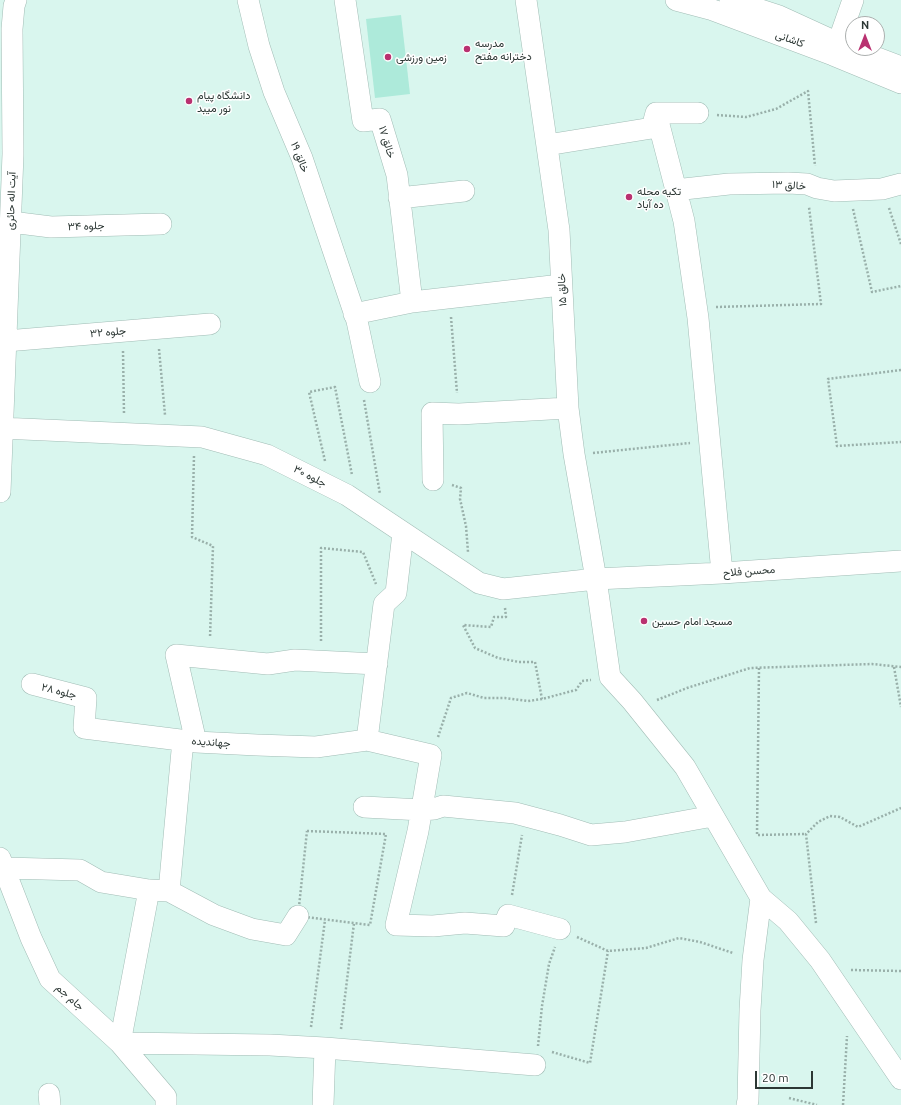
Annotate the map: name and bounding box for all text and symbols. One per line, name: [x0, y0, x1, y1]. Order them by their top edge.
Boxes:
north arrow: [845, 16, 885, 56]
text: N: [861, 19, 869, 31]
street label: کاشانی: [774, 28, 806, 50]
place label: مدرسه دخترانه مفتح: [475, 36, 532, 62]
marker: مدرسه دخترانه مفتح: [462, 44, 472, 54]
place label: زمین ورزشی: [396, 50, 447, 64]
marker: زمین ورزشی: [383, 52, 393, 62]
place label: دانشگاه پیام نور میبد: [197, 88, 251, 114]
marker: دانشگاه پیام نور میبد: [184, 96, 194, 106]
street label: خالق ۱۷: [376, 124, 398, 160]
street label: خالق ۱۹: [288, 140, 312, 174]
street label: آیت اله حائری: [3, 172, 19, 230]
street label: خالق ۱۳: [772, 178, 806, 192]
place label: تکیه محله ده آباد: [637, 184, 681, 210]
marker: تکیه محله ده آباد: [624, 192, 634, 202]
street label: جلوه ۳۴: [67, 219, 105, 233]
street label: خالق ۱۵: [555, 273, 569, 307]
street label: جلوه ۳۲: [89, 324, 127, 340]
street label: جلوه ۳۰: [291, 462, 329, 490]
street label: محسن فلاح: [723, 563, 775, 579]
place label: مسجد امام حسین: [652, 614, 732, 628]
marker: مسجد امام حسین: [639, 616, 649, 626]
street label: جلوه ۲۸: [40, 680, 78, 702]
street label: جهاندیده: [191, 734, 231, 750]
street label: جام جم: [53, 981, 87, 1013]
scale bar: [757, 1063, 815, 1089]
text: 20 m: [762, 1071, 789, 1084]

